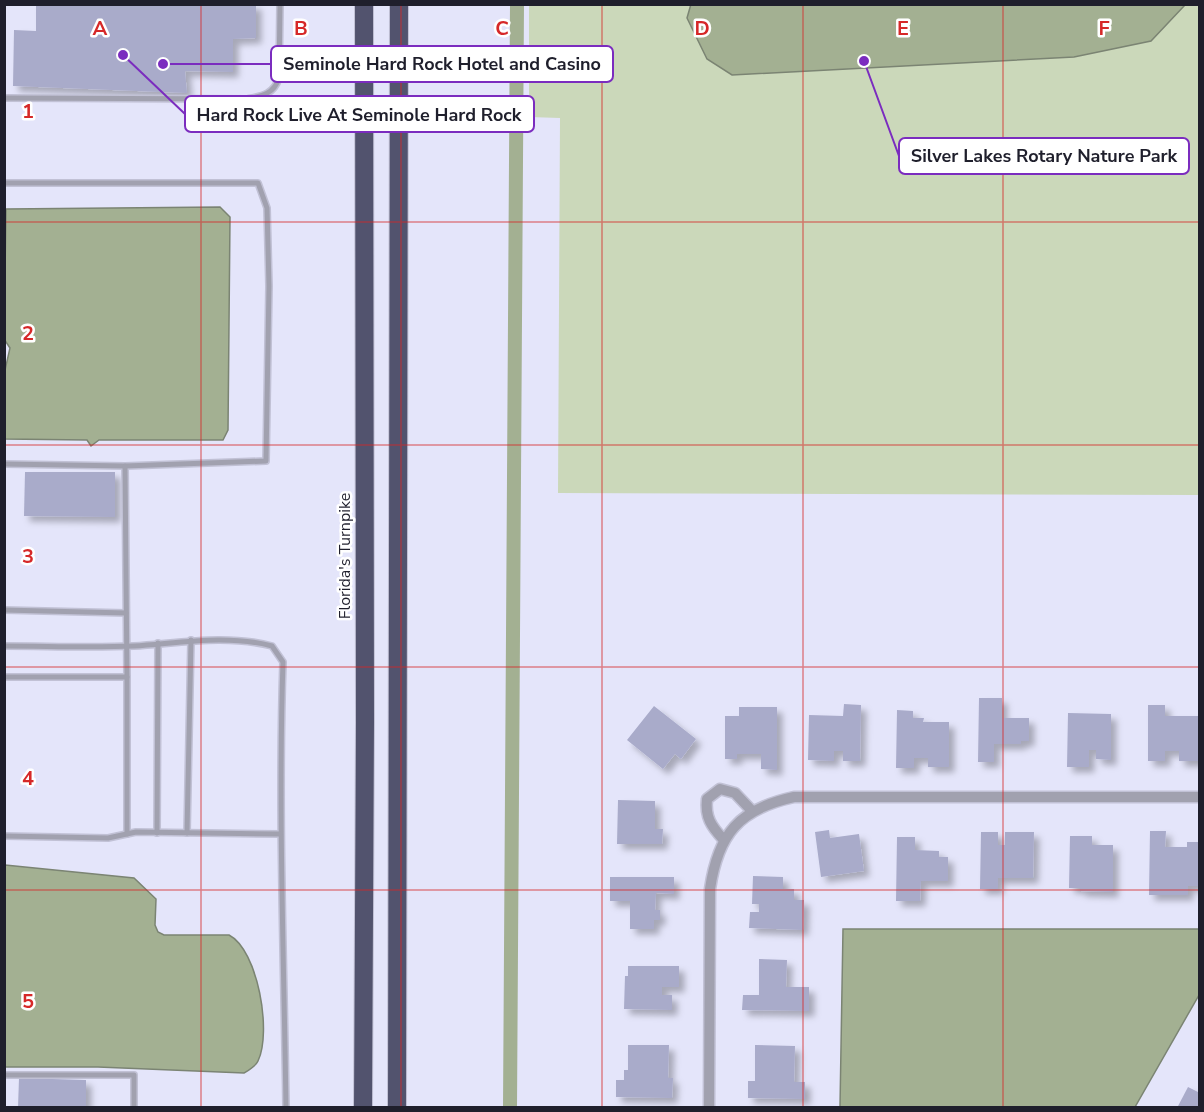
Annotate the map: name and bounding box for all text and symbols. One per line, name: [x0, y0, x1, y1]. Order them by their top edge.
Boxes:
text: A: [93, 15, 108, 42]
text: B: [294, 15, 308, 42]
text: C: [495, 15, 509, 42]
text: D: [694, 15, 710, 42]
text: E: [897, 15, 909, 42]
text: F: [1098, 15, 1110, 42]
callout: Seminole Hard Rock Hotel and Casino: [271, 46, 613, 82]
text: Seminole Hard Rock Hotel and Casino: [283, 52, 601, 76]
callout: Hard Rock Live At Seminole Hard Rock: [185, 96, 534, 132]
text: 1: [22, 98, 34, 125]
text: Hard Rock Live At Seminole Hard Rock: [197, 103, 522, 127]
callout: Silver Lakes Rotary Nature Park: [899, 138, 1189, 174]
text: Silver Lakes Rotary Nature Park: [911, 144, 1178, 168]
text: 2: [22, 320, 34, 347]
street label: Florida's Turnpike: [334, 493, 356, 619]
text: 3: [22, 543, 34, 570]
text: 4: [22, 765, 34, 792]
text: 5: [22, 988, 34, 1015]

